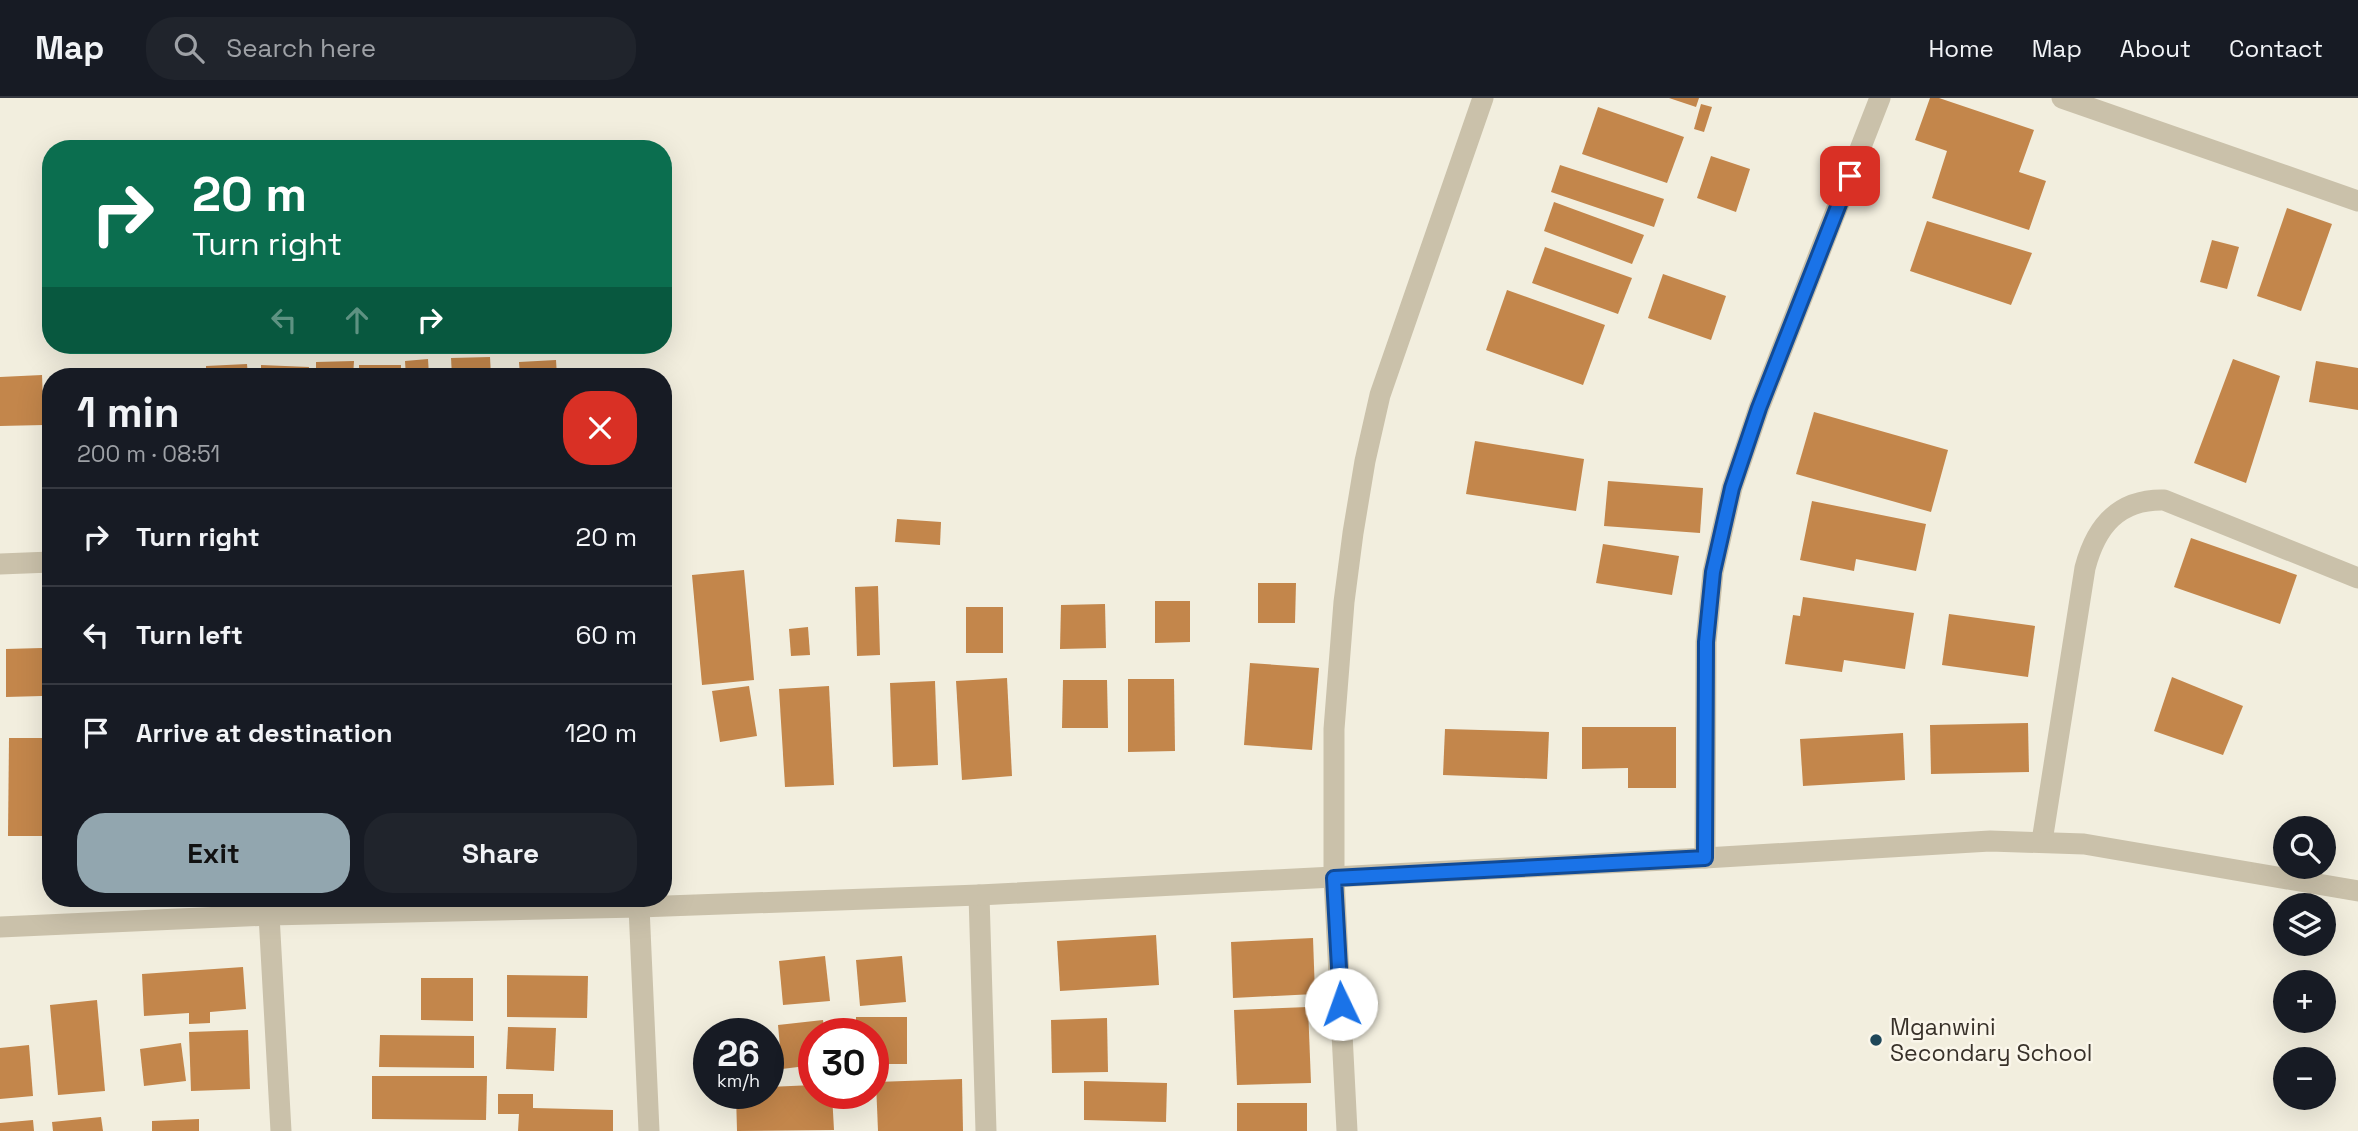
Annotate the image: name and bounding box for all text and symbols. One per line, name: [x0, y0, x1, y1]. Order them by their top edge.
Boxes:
search box: [146, 17, 636, 80]
text: Map: [35, 27, 104, 69]
icon: search: [170, 29, 208, 67]
text: Search here: [226, 31, 376, 65]
text: Home: [1928, 33, 1994, 64]
text: Map: [2032, 33, 2082, 64]
text: About: [2120, 33, 2191, 64]
text: Contact: [2229, 33, 2323, 64]
pin: [1820, 146, 1880, 206]
icon: arrive: [1831, 157, 1869, 195]
text: 20 m: [192, 163, 307, 225]
icon: right: [77, 168, 168, 259]
text: Turn right: [192, 224, 342, 264]
icon: left: [265, 301, 303, 339]
icon: ahead: [338, 301, 376, 339]
icon: right: [411, 301, 449, 339]
text: 1 min: [77, 386, 180, 439]
button: close: [563, 391, 637, 465]
text: 200 m · 08:51: [77, 439, 220, 469]
icon: right: [77, 518, 115, 556]
text: Turn right: [136, 520, 260, 554]
text: 20 m: [576, 520, 637, 554]
icon: left: [77, 616, 115, 654]
text: Turn left: [136, 618, 243, 652]
text: 60 m: [575, 618, 637, 652]
icon: arrive: [77, 714, 115, 752]
text: Arrive at destination: [136, 716, 393, 750]
text: 120 m: [565, 716, 637, 750]
button: Exit: [77, 813, 350, 893]
button: Share: [364, 813, 637, 893]
map controls: [2273, 816, 2336, 1110]
button: search: [2273, 816, 2336, 879]
button: layers: [2273, 893, 2336, 956]
position arrow: [1304, 967, 1378, 1041]
button: +: [2273, 970, 2336, 1033]
place label: Mganwini Secondary School: [1890, 1012, 2092, 1068]
speed limit sign: 30: [798, 1018, 889, 1109]
text: 26: [717, 1032, 760, 1076]
marker: Mganwini Secondary School: [1868, 1032, 1884, 1048]
button: −: [2273, 1047, 2336, 1110]
text: km/h: [717, 1069, 760, 1092]

